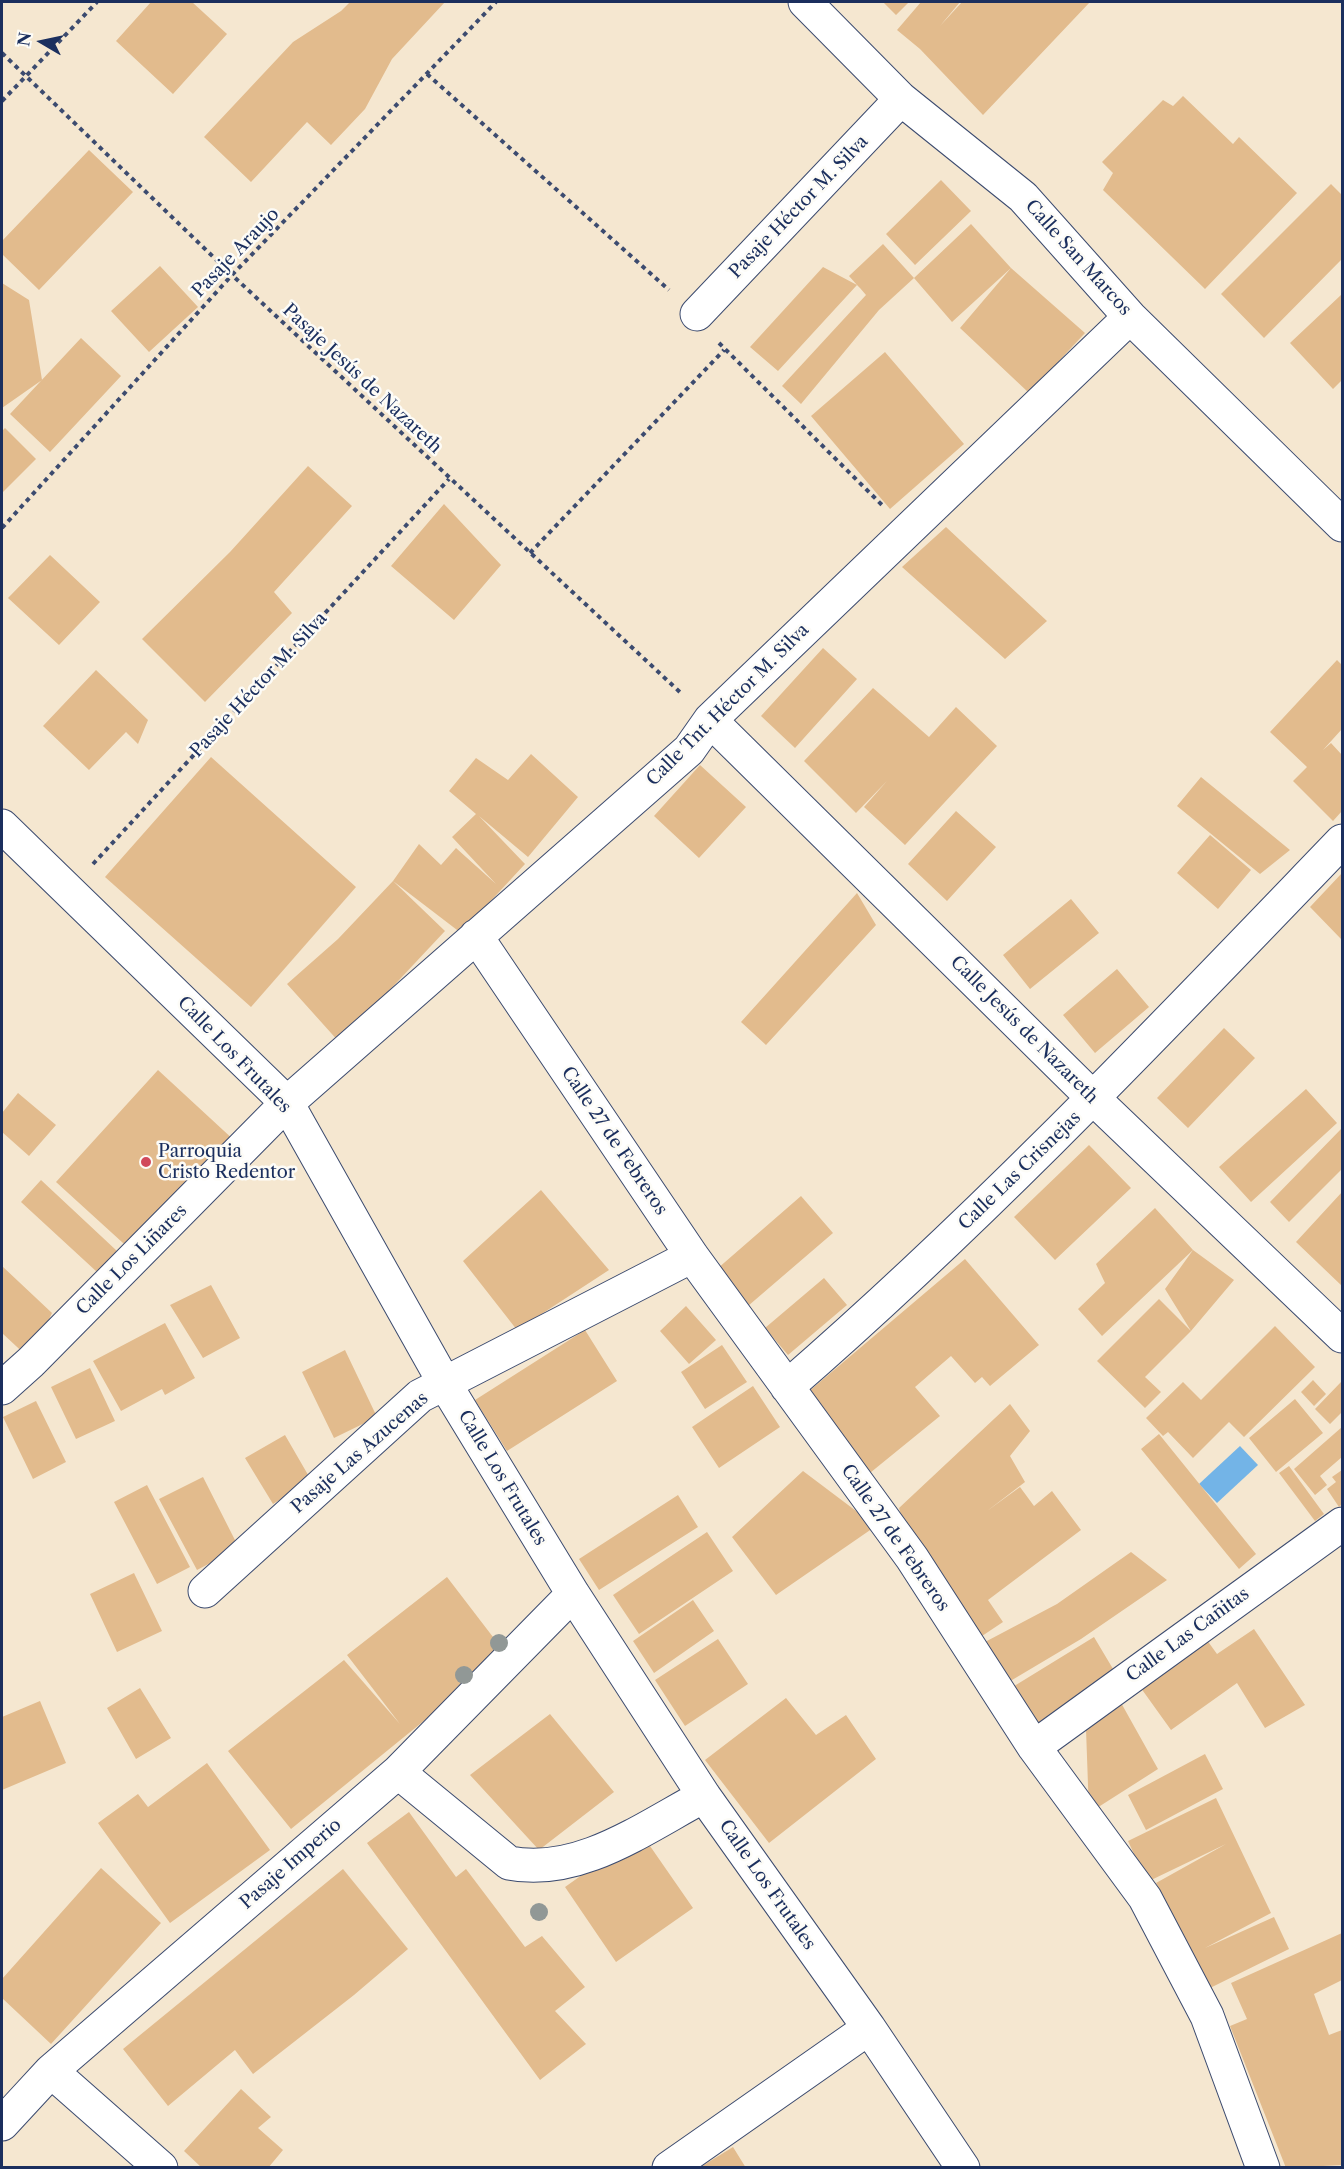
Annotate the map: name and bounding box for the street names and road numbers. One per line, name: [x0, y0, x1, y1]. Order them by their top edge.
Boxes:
street label: Pasaje Héctor M. Silva: [725, 131, 873, 283]
street label: Calle San Marcos: [1020, 196, 1136, 320]
street label: Pasaje Araujo: [188, 204, 284, 302]
street label: Pasaje Jesús de Nazareth: [278, 300, 446, 458]
street label: Pasaje Héctor M. Silva: [186, 608, 332, 762]
street label: Calle Tnt. Héctor M. Silva: [642, 619, 814, 791]
street label: Calle Jesús de Nazareth: [946, 952, 1102, 1108]
street label: Calle Los Frutales: [173, 992, 295, 1118]
street label: Calle 27 de Febreros: [556, 1063, 672, 1219]
street label: Calle Las Crisnejas: [954, 1107, 1086, 1235]
street label: Calle Los Liñares: [72, 1200, 192, 1320]
street label: Pasaje Las Azucenas: [287, 1388, 433, 1518]
street label: Calle Los Frutales: [453, 1407, 551, 1549]
street label: Calle 27 de Febreros: [836, 1460, 954, 1616]
street label: Calle Las Cañitas: [1122, 1583, 1254, 1687]
street label: Pasaje Imperio: [236, 1814, 346, 1914]
street label: Calle Los Frutales: [714, 1816, 820, 1954]

